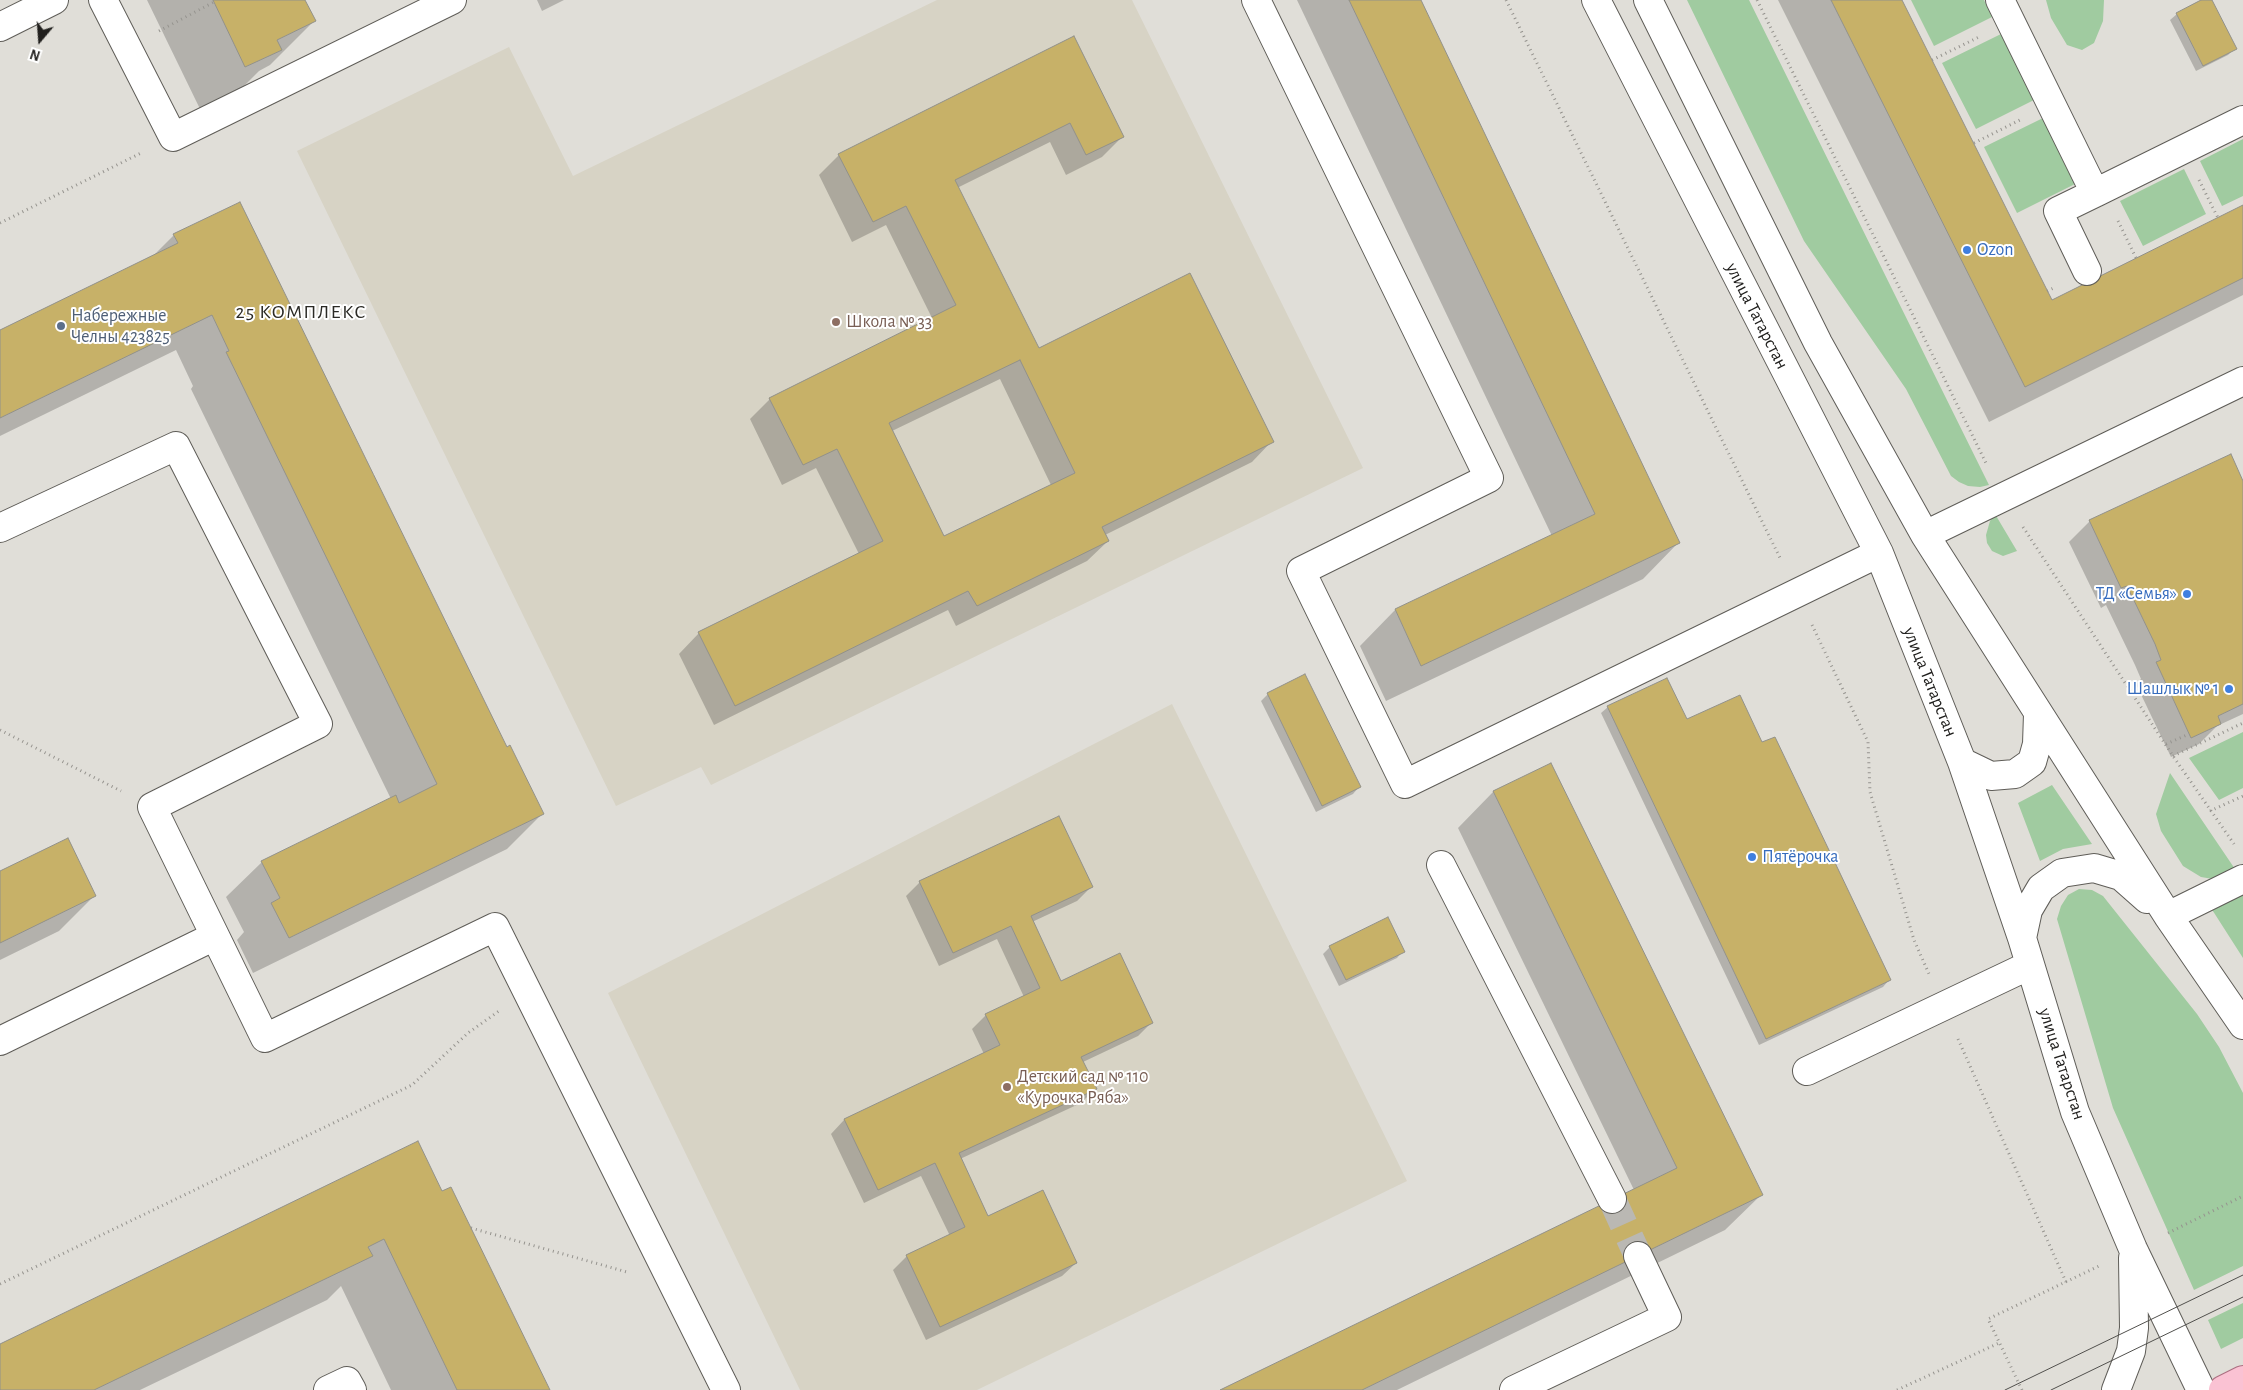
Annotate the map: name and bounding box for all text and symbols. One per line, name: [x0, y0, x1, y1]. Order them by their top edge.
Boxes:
north arrow: [15, 15, 65, 65]
text: N: [29, 46, 42, 62]
place label: Ozon: [1977, 239, 2014, 261]
marker: Ozon: [1961, 244, 1973, 256]
street label: улица Татарстан: [1721, 259, 1793, 373]
district label: 25 КОМПЛЕКС: [234, 300, 368, 324]
place label: Набережные Челны 423825: [71, 305, 170, 348]
place label: Школа № 33: [846, 311, 932, 333]
marker: Школа № 33: [830, 316, 842, 328]
marker: Набережные Челны 423825: [55, 320, 67, 332]
place label: ТД «Семья»: [2096, 583, 2177, 605]
marker: ТД «Семья»: [2181, 588, 2193, 600]
street label: улица Татарстан: [1898, 624, 1962, 740]
place label: Шашлык № 1: [2127, 678, 2219, 700]
marker: Шашлык № 1: [2223, 683, 2235, 695]
place label: Пятёрочка: [1762, 846, 1839, 868]
marker: Пятёрочка: [1746, 851, 1758, 863]
street label: улица Татарстан: [2034, 1005, 2090, 1123]
place label: Детский сад № 110 «Курочка Ряба»: [1017, 1066, 1148, 1108]
marker: Детский сад № 110 «Курочка Ряба»: [1001, 1081, 1013, 1093]

